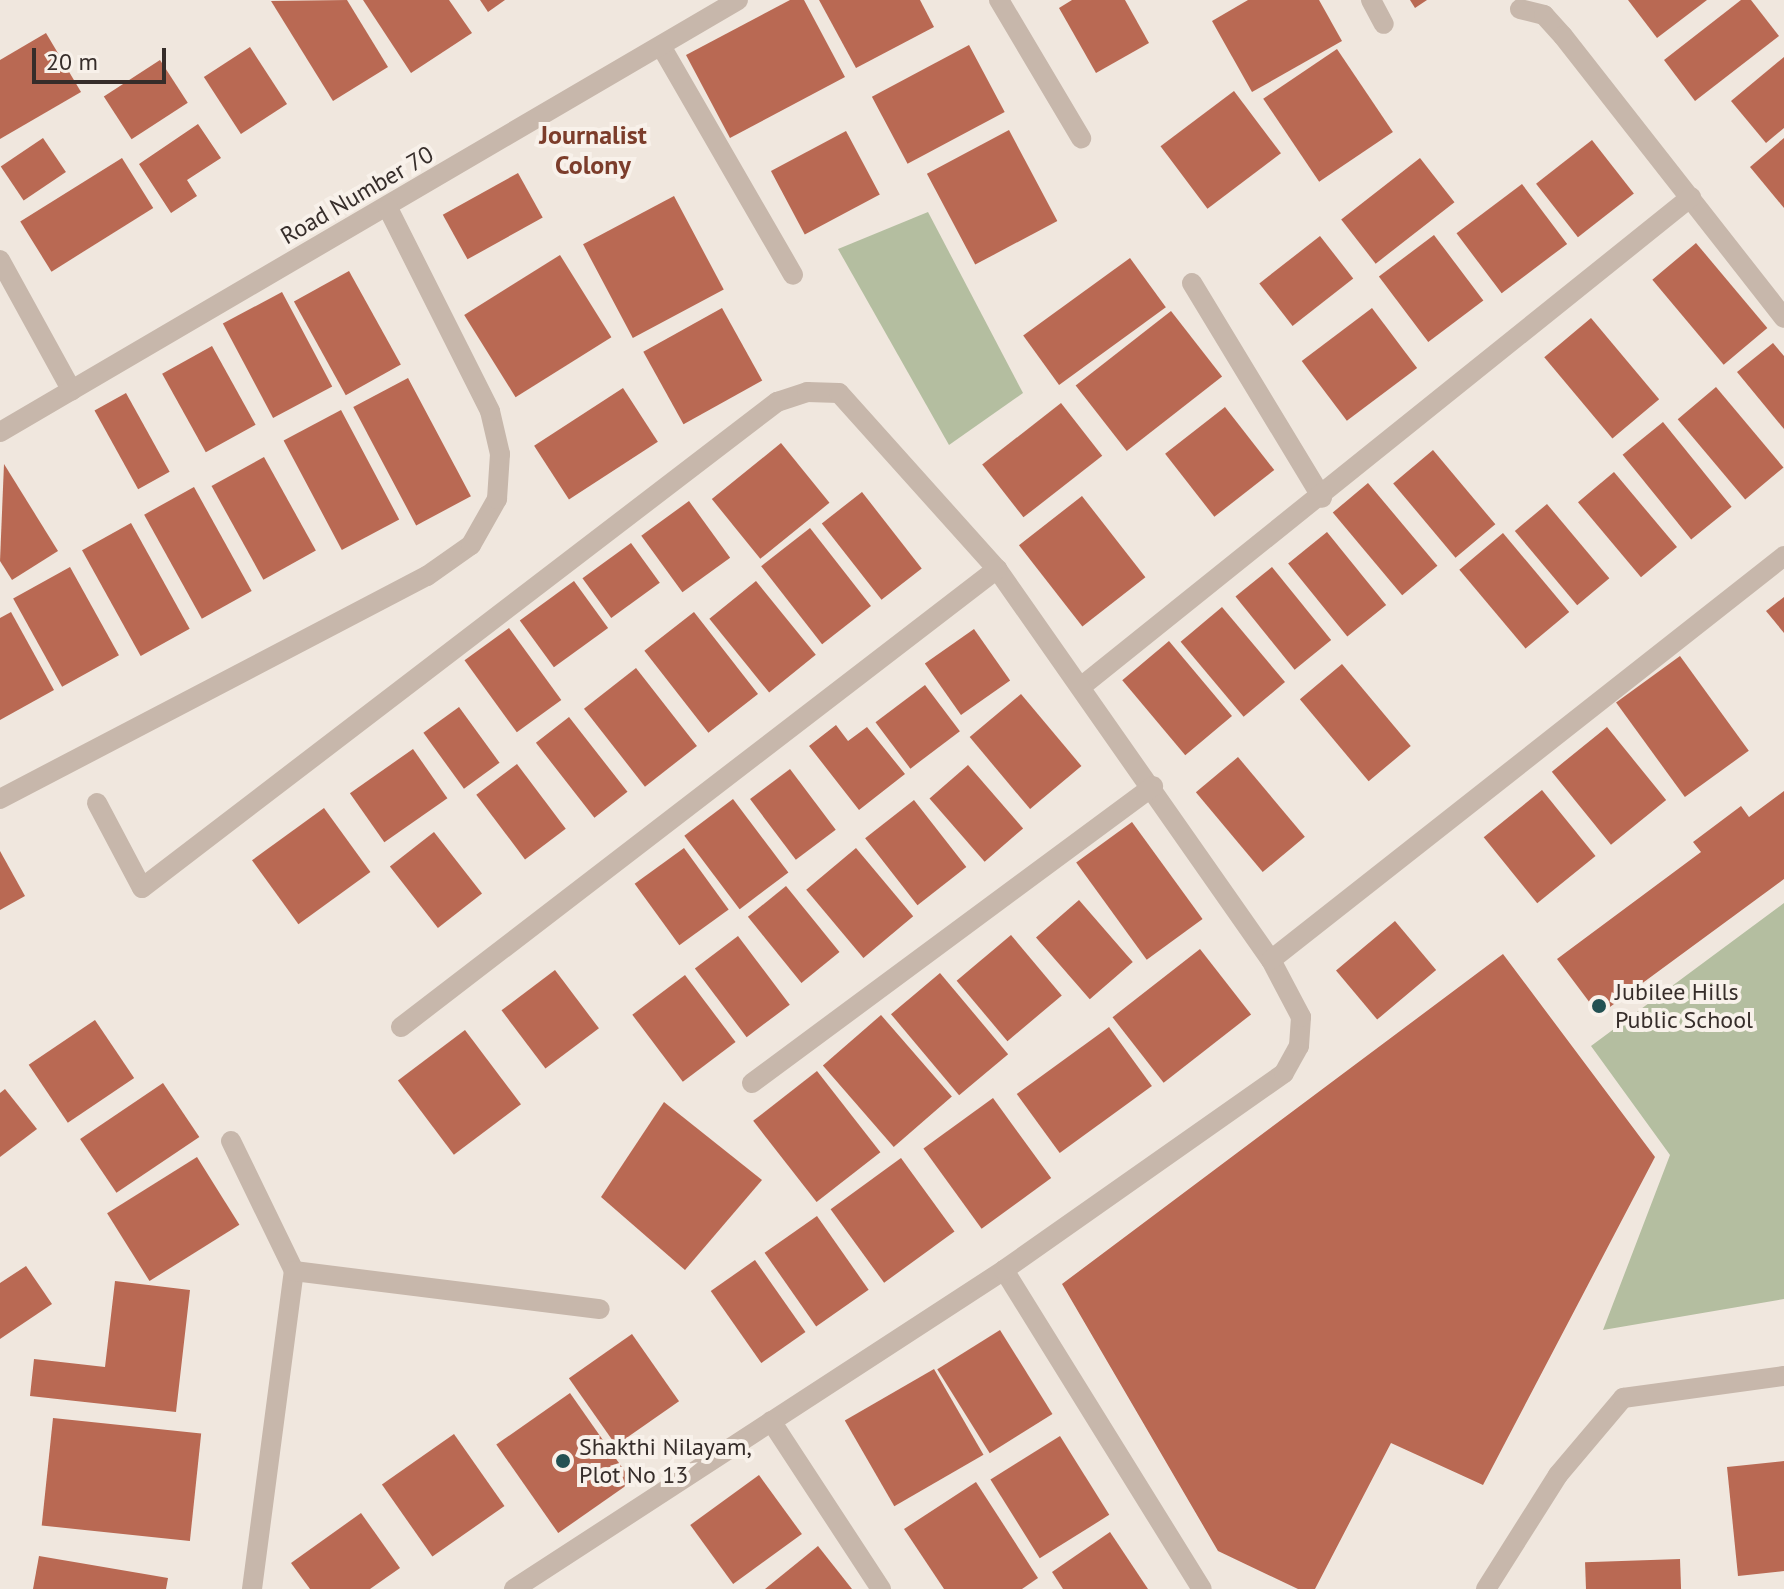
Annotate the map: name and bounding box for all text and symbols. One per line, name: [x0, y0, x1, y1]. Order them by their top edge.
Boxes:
scale bar: [36, 32, 170, 82]
text: 20 m: [46, 46, 98, 77]
district label: Journalist Colony: [539, 119, 647, 180]
street label: Road Number 70: [275, 140, 439, 250]
place label: Jubilee Hills Public School: [1615, 978, 1754, 1034]
marker: Jubilee Hills Public School: [1590, 997, 1608, 1015]
place label: Shakthi Nilayam, Plot No 13: [579, 1433, 752, 1489]
marker: Shakthi Nilayam, Plot No 13: [554, 1452, 572, 1470]

